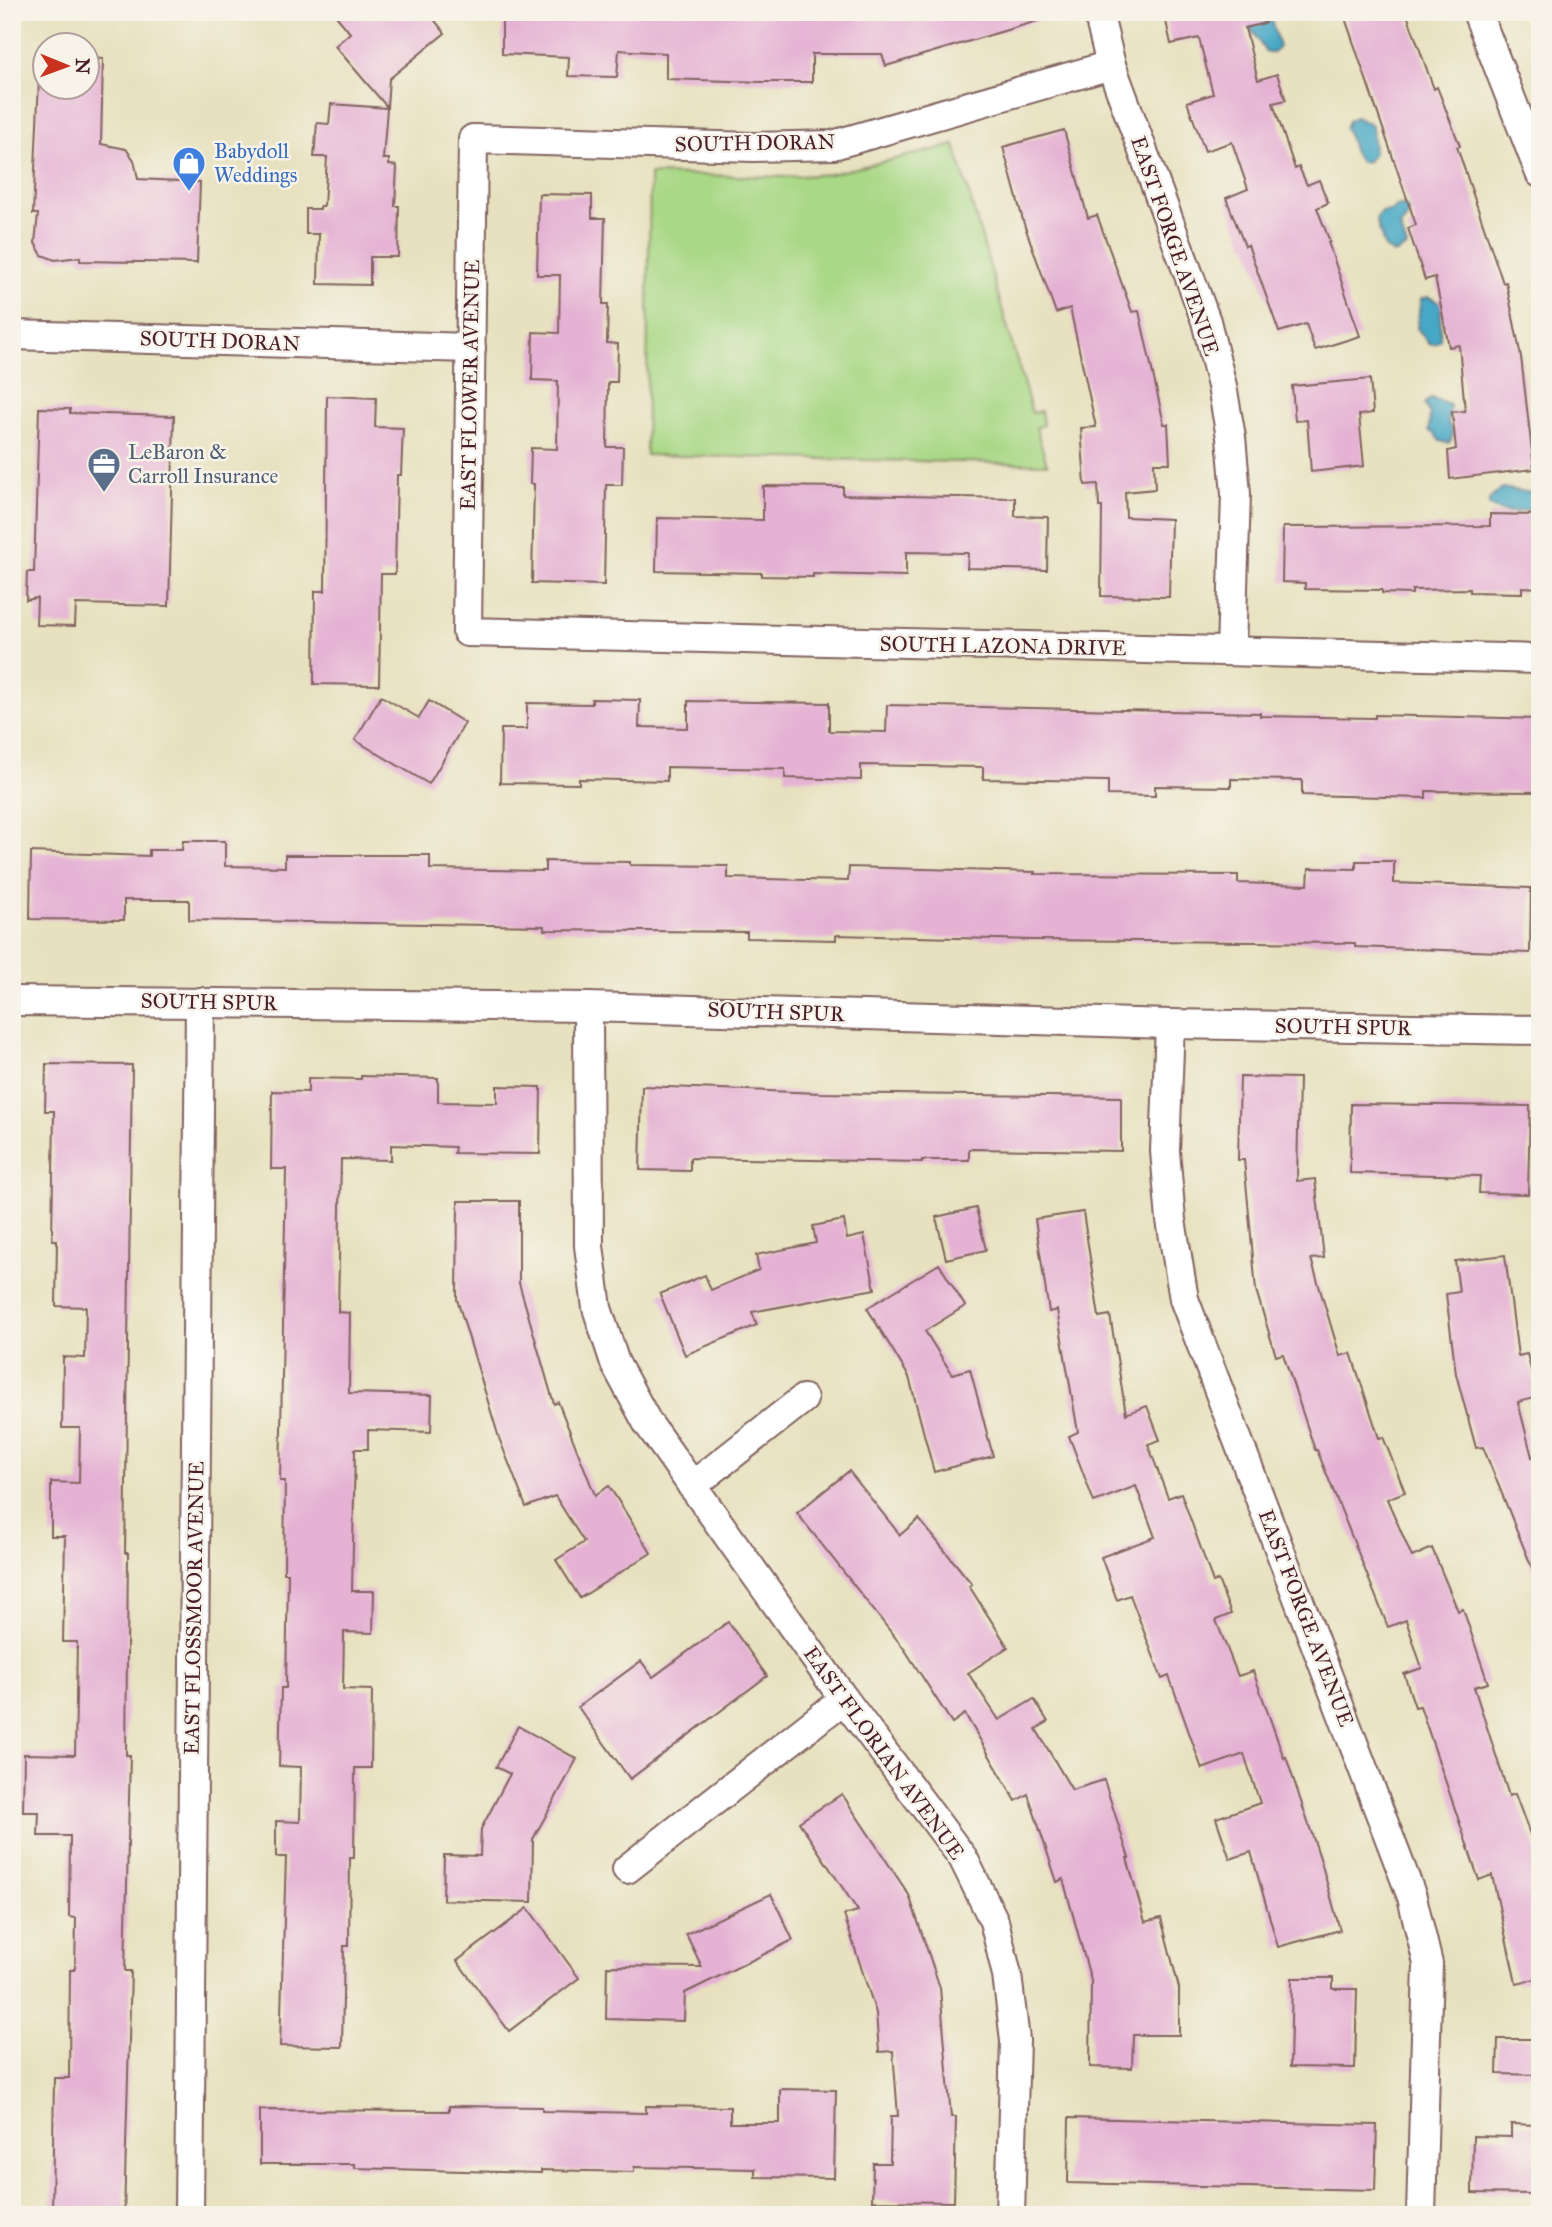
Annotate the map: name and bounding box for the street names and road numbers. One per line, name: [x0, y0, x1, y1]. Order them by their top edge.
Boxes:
street label: SOUTH DORAN: [674, 129, 836, 157]
street label: EAST FORGE AVENUE: [1125, 133, 1225, 359]
street label: EAST FLOWER AVENUE: [455, 259, 485, 511]
street label: SOUTH DORAN: [139, 325, 301, 357]
street label: SOUTH LAZONA DRIVE: [879, 631, 1127, 661]
street label: SOUTH SPUR: [140, 988, 279, 1016]
street label: SOUTH SPUR: [707, 997, 846, 1027]
street label: SOUTH SPUR: [1274, 1013, 1413, 1041]
street label: EAST FLOSSMOOR AVENUE: [178, 1461, 210, 1755]
street label: EAST FORGE AVENUE: [1253, 1506, 1359, 1730]
street label: EAST FLORIAN AVENUE: [798, 1641, 970, 1865]

